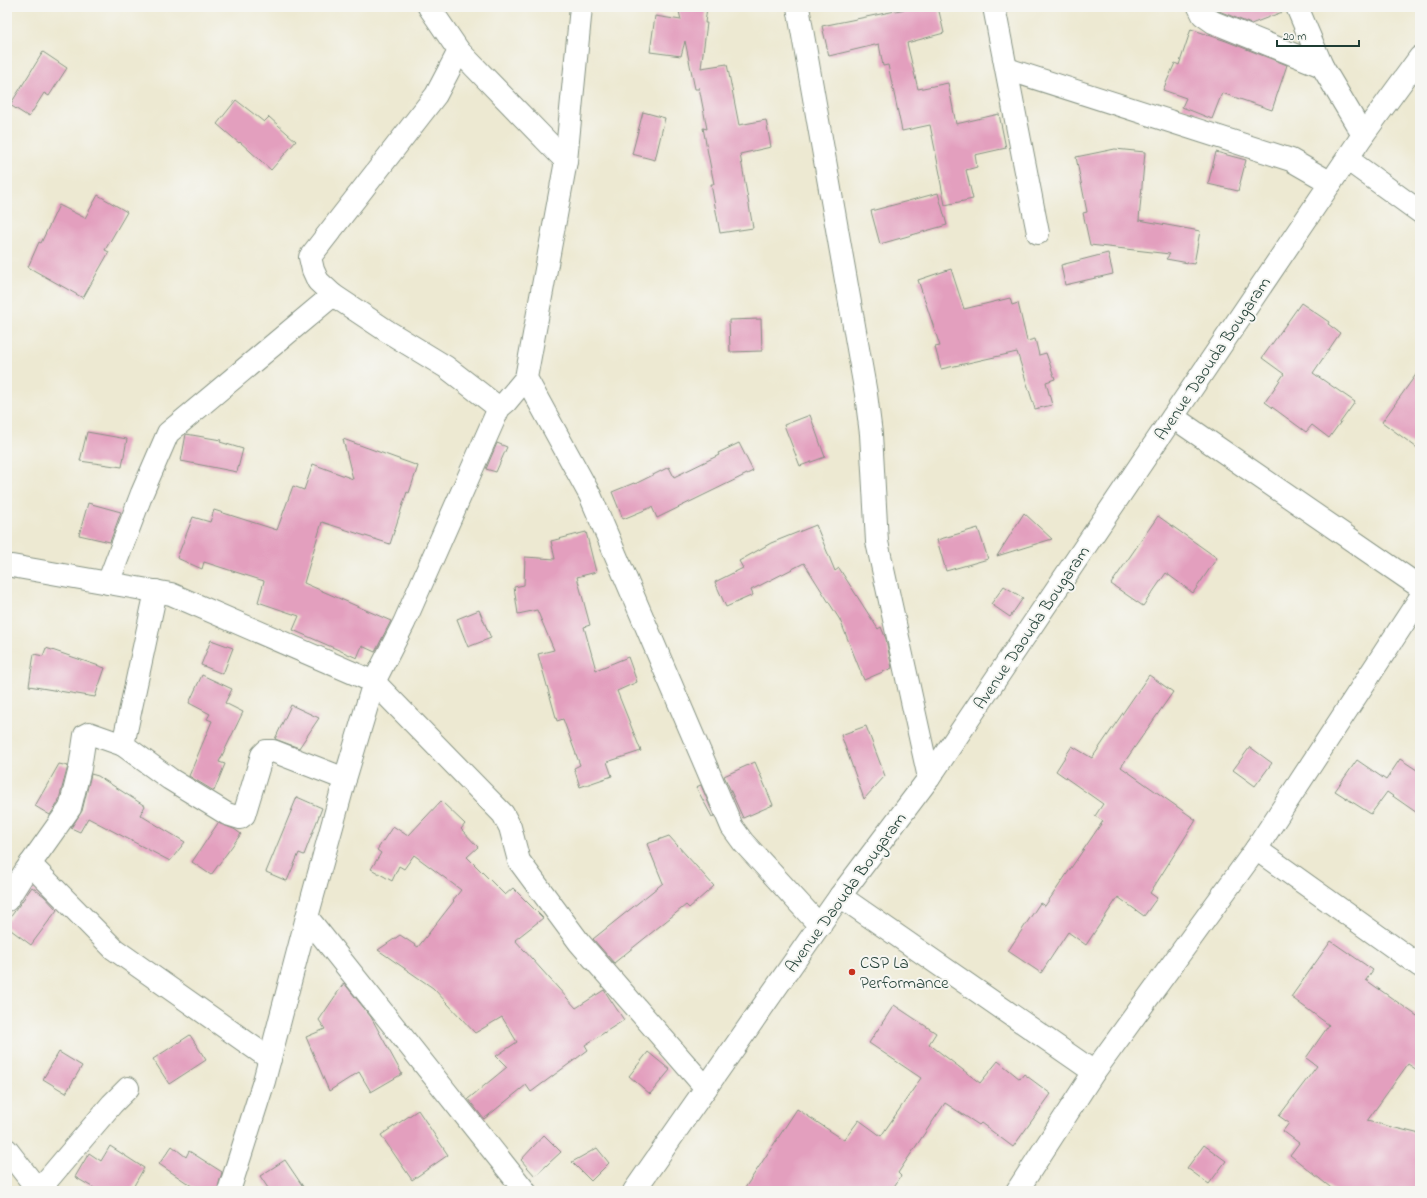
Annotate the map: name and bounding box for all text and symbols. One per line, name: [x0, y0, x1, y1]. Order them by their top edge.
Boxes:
scale bar: [1277, 22, 1359, 48]
text: 20 m: [1283, 28, 1306, 46]
street label: Avenue Daouda Bougaram: [1149, 272, 1279, 447]
street label: Avenue Daouda Bougaram: [968, 541, 1098, 716]
street label: Avenue Daouda Bougaram: [779, 808, 915, 979]
place label: CSP La Performance: [860, 951, 949, 996]
marker: CSP La Performance: [847, 967, 857, 977]

